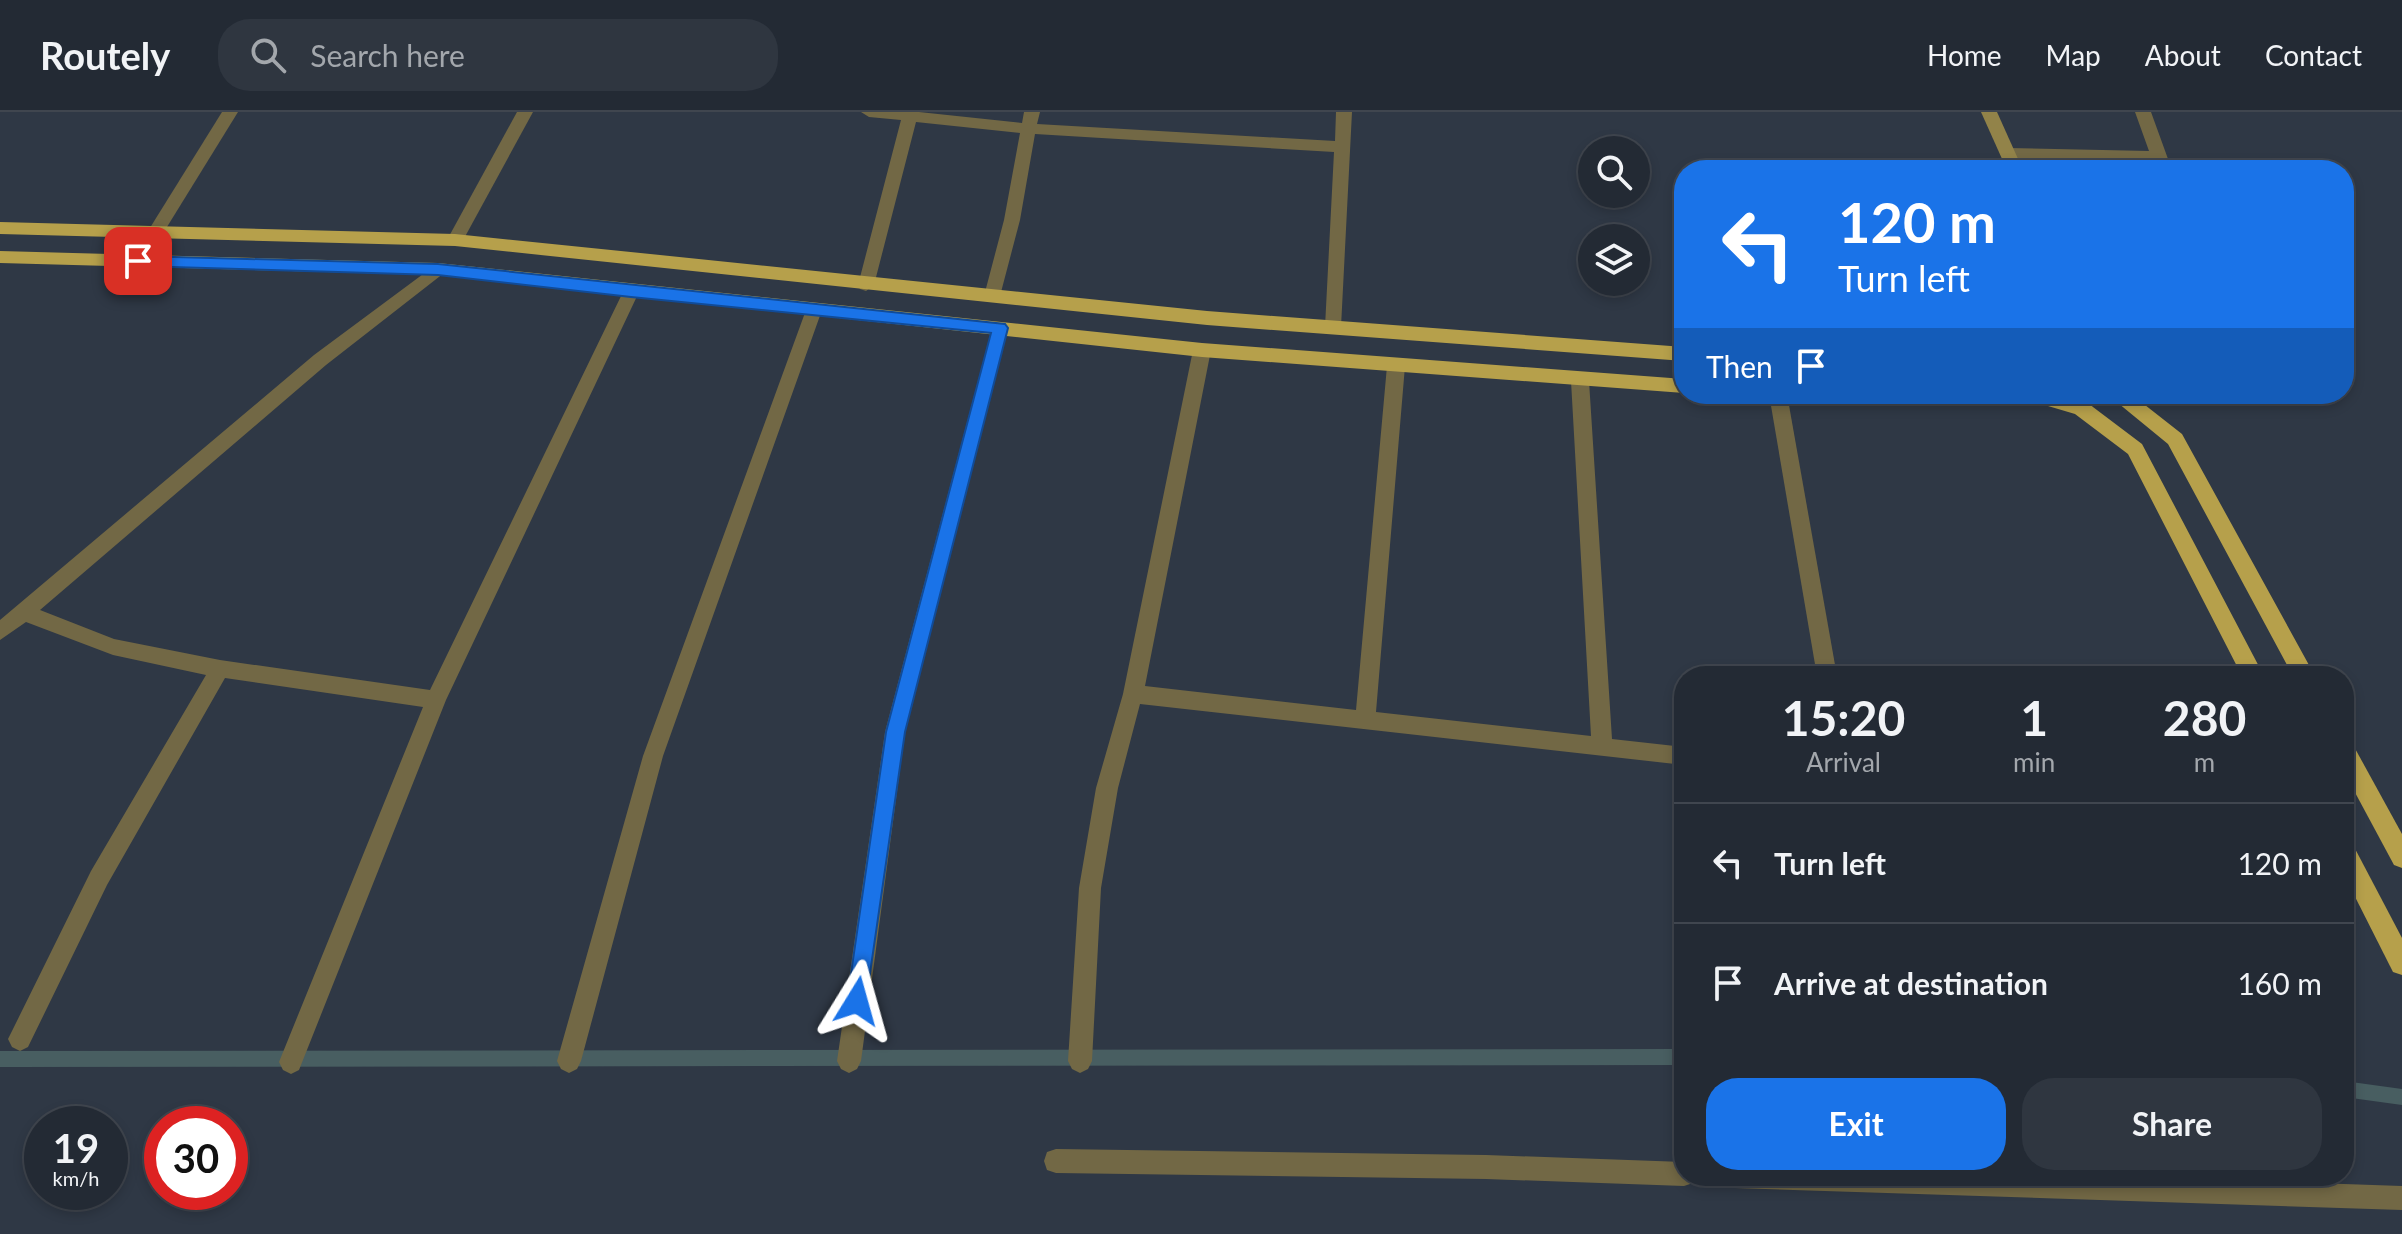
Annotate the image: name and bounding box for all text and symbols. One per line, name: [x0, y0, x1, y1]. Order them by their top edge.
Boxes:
search box: [218, 19, 778, 91]
text: Routely: [40, 32, 170, 78]
icon: search: [246, 33, 290, 77]
text: Search here: [310, 37, 465, 73]
text: Home: [1927, 38, 2002, 72]
text: Map: [2046, 38, 2101, 72]
text: About: [2145, 38, 2221, 72]
text: Contact: [2265, 38, 2362, 72]
map controls: [1578, 136, 1650, 296]
button: search: [1578, 136, 1650, 208]
text: 120 m: [1838, 188, 1996, 255]
icon: left: [1706, 192, 1810, 296]
button: layers: [1578, 224, 1650, 296]
pin: [104, 227, 172, 295]
icon: arrive: [116, 239, 160, 283]
text: Turn left: [1838, 256, 1970, 300]
icon: arrive: [1789, 344, 1833, 388]
text: Then: [1706, 348, 1773, 384]
text: 15:20: [1782, 689, 1905, 746]
text: 1: [2020, 689, 2048, 746]
text: 280: [2163, 689, 2246, 746]
text: Arrival: [1806, 746, 1881, 778]
text: min: [2013, 746, 2055, 778]
text: m: [2194, 746, 2215, 778]
icon: left: [1706, 841, 1750, 885]
text: Turn left: [1774, 845, 1886, 881]
text: 120 m: [2237, 845, 2322, 881]
position arrow: [815, 959, 899, 1043]
icon: arrive: [1706, 961, 1750, 1005]
text: Arrive at destination: [1774, 965, 2048, 1001]
text: 160 m: [2237, 965, 2322, 1001]
button: Exit: [1706, 1078, 2006, 1170]
button: Share: [2022, 1078, 2322, 1170]
speed limit sign: 30: [144, 1106, 248, 1210]
text: 19: [53, 1124, 99, 1172]
text: km/h: [53, 1166, 99, 1190]

